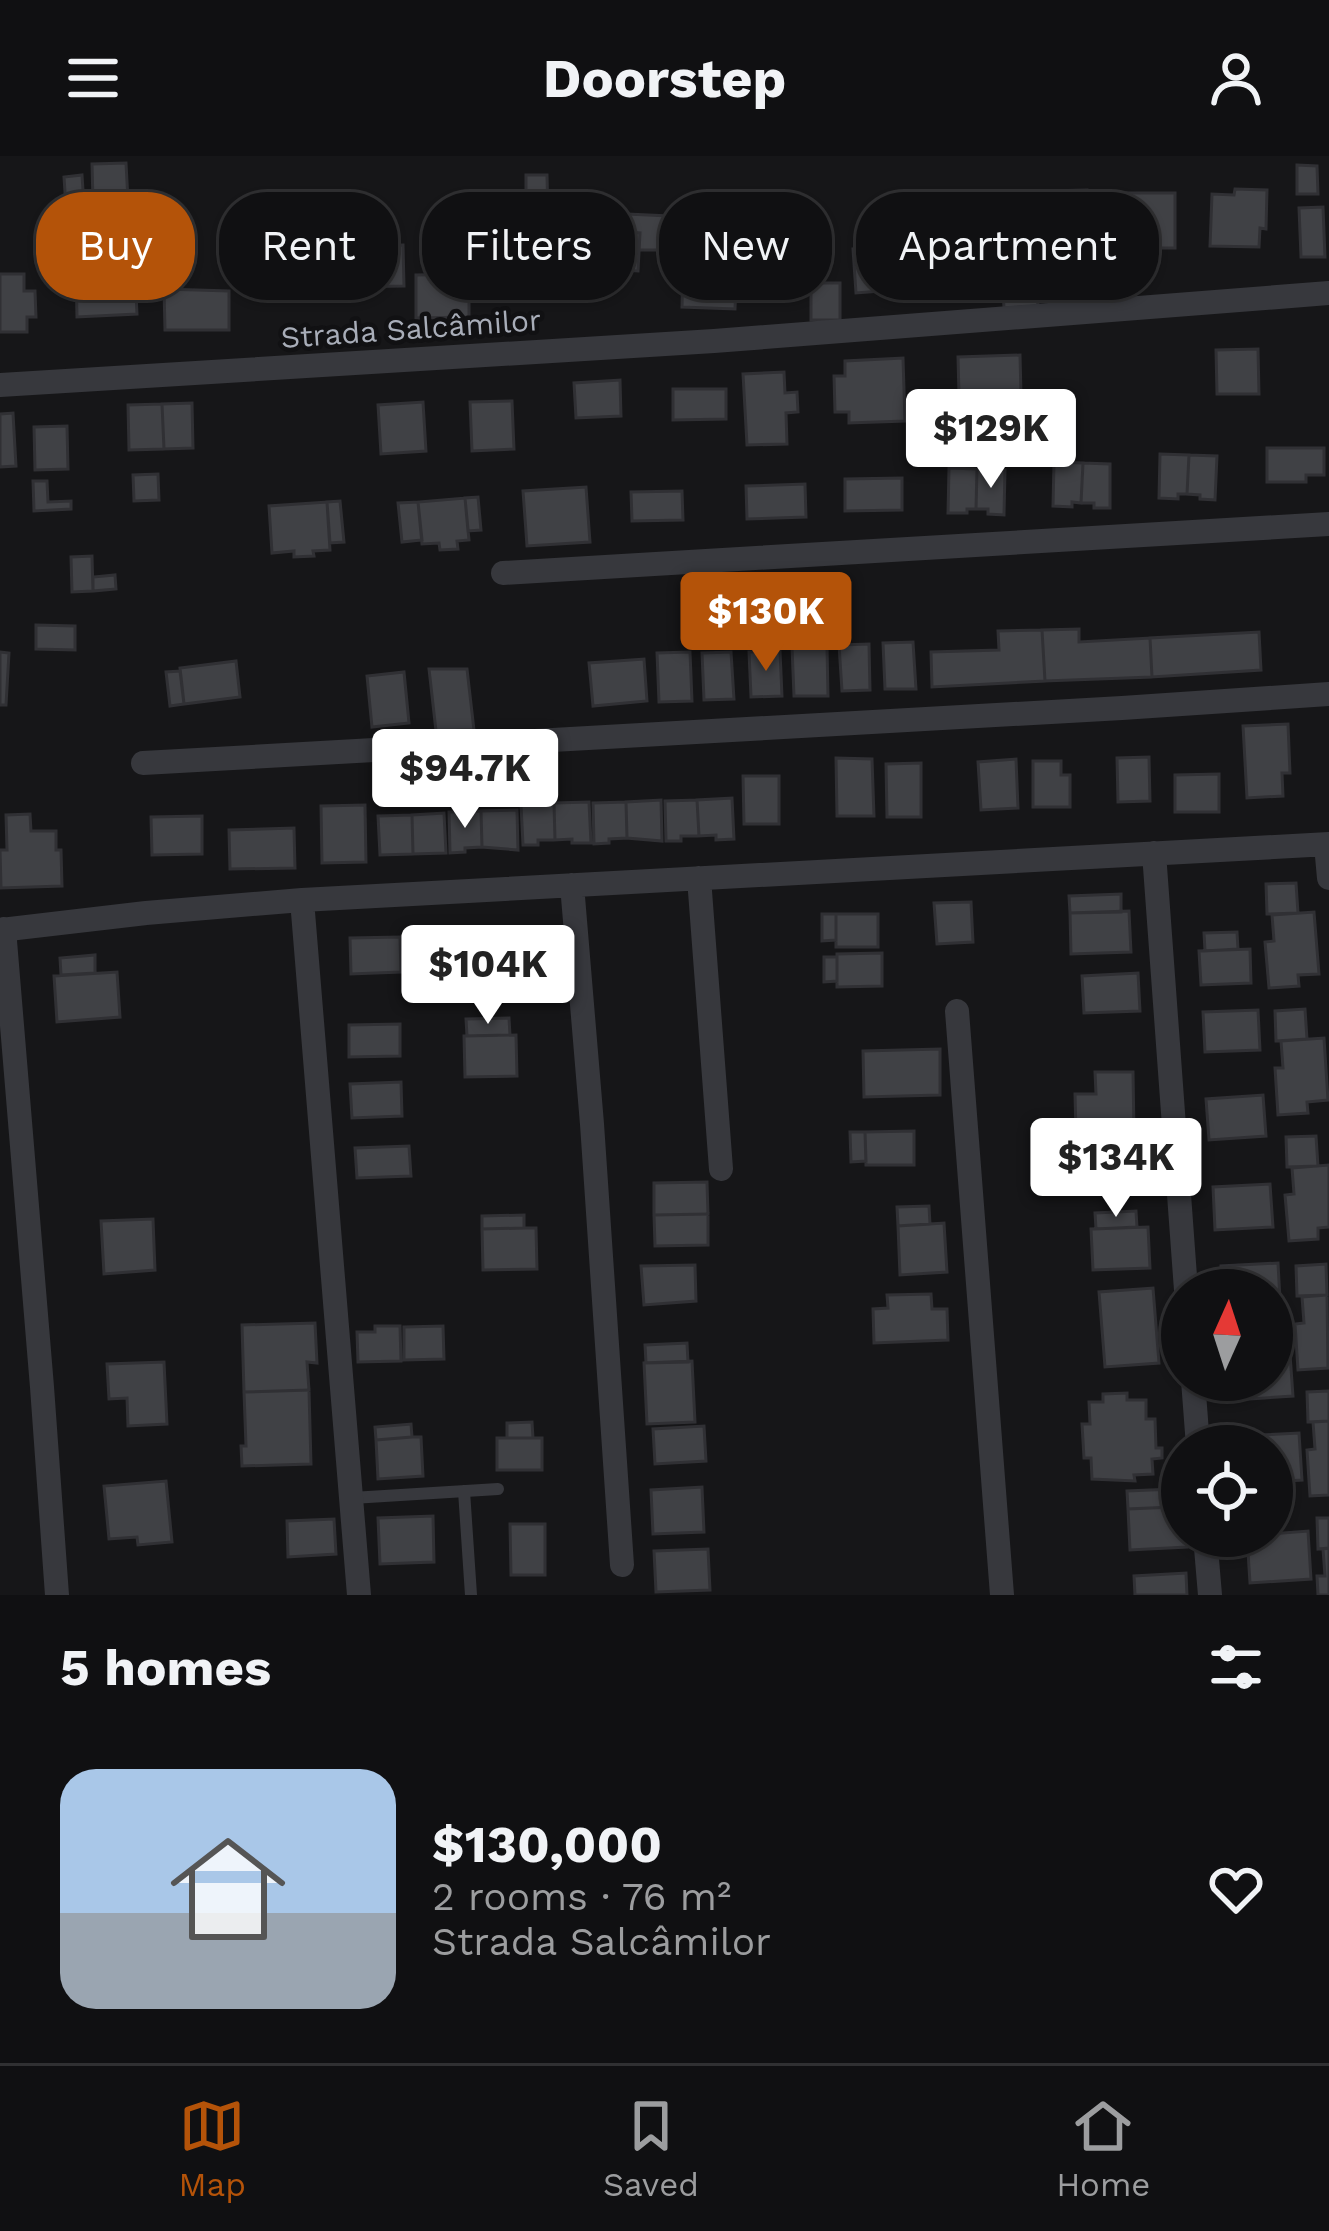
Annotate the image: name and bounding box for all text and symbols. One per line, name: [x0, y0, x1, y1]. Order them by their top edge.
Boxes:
icon: menu: [60, 45, 126, 111]
icon: person: [1203, 45, 1269, 111]
text: Doorstep: [543, 47, 786, 110]
chip: Buy: [36, 192, 195, 300]
chip: Rent: [219, 192, 398, 300]
chip: Filters: [422, 192, 635, 300]
chip: New: [659, 192, 832, 300]
chip: Apartment: [856, 192, 1159, 300]
street label: Strada Salcâmilor: [280, 302, 542, 355]
pin: $129K: [907, 389, 1075, 491]
text: $129K: [933, 405, 1049, 450]
pin: $130K: [682, 572, 850, 674]
text: $130K: [707, 588, 825, 633]
pin: $94.7K: [367, 729, 563, 831]
text: $94.7K: [399, 745, 531, 790]
pin: $104K: [404, 925, 572, 1027]
text: $104K: [428, 941, 548, 986]
pin: $134K: [1032, 1118, 1200, 1220]
text: $134K: [1057, 1134, 1175, 1179]
north arrow: [1161, 1269, 1293, 1401]
map controls: [1161, 1269, 1293, 1557]
button: locate: [1161, 1425, 1293, 1557]
icon: filters: [1203, 1634, 1269, 1700]
text: 5 homes: [60, 1638, 271, 1697]
text: $130,000: [432, 1815, 662, 1874]
icon: home: [156, 1817, 300, 1961]
icon: heart: [1203, 1856, 1269, 1922]
text: 2 rooms · 76 m²: [432, 1874, 731, 1919]
text: Strada Salcâmilor: [432, 1919, 771, 1964]
tab: Map: [179, 2093, 246, 2204]
tab: Saved: [603, 2093, 699, 2204]
tab: Home: [1056, 2093, 1150, 2204]

